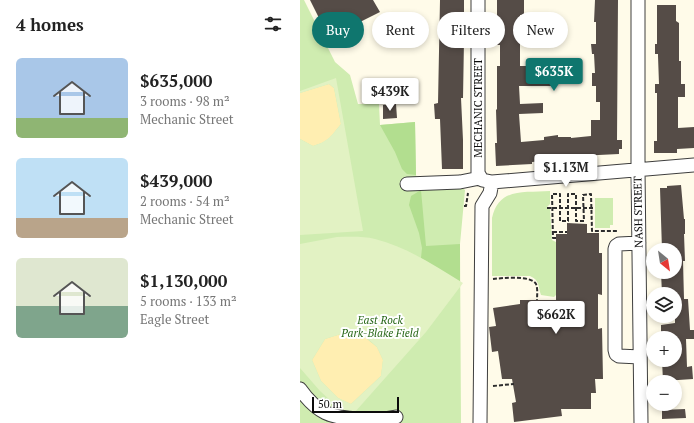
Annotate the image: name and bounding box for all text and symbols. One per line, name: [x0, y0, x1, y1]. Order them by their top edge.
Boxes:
chip: Buy: [312, 12, 364, 48]
chip: Rent: [372, 12, 429, 48]
chip: Filters: [437, 12, 505, 48]
chip: New: [513, 12, 568, 48]
text: 4 homes: [16, 13, 84, 36]
icon: filters: [262, 13, 284, 35]
street label: MECHANIC STREET: [471, 58, 485, 158]
pin: $635K: [526, 58, 582, 92]
text: $635K: [535, 62, 573, 80]
text: $635,000: [140, 69, 212, 92]
icon: home: [48, 74, 96, 122]
pin: $439K: [362, 78, 418, 112]
text: $439K: [371, 82, 409, 100]
text: 3 rooms · 98 m²: [140, 92, 230, 110]
text: Mechanic Street: [140, 110, 234, 128]
pin: $1.13M: [533, 154, 599, 188]
text: $1.13M: [543, 158, 589, 176]
text: $439,000: [140, 169, 212, 192]
icon: home: [48, 174, 96, 222]
street label: NASH STREET: [630, 176, 646, 248]
text: 2 rooms · 54 m²: [140, 192, 230, 210]
text: Mechanic Street: [140, 210, 234, 228]
north arrow: [646, 243, 682, 279]
map controls: [646, 243, 682, 411]
text: $1,130,000: [140, 269, 227, 292]
icon: home: [48, 274, 96, 322]
button: layers: [646, 287, 682, 323]
text: 5 rooms · 133 m²: [140, 292, 237, 310]
pin: $662K: [528, 301, 584, 335]
text: $662K: [537, 305, 575, 323]
text: Eagle Street: [140, 310, 209, 328]
park label: East Rock Park-Blake Field: [340, 313, 419, 340]
button: +: [646, 331, 682, 367]
button: −: [646, 375, 682, 411]
scale bar: [312, 395, 399, 414]
text: 50 m: [318, 397, 342, 411]

